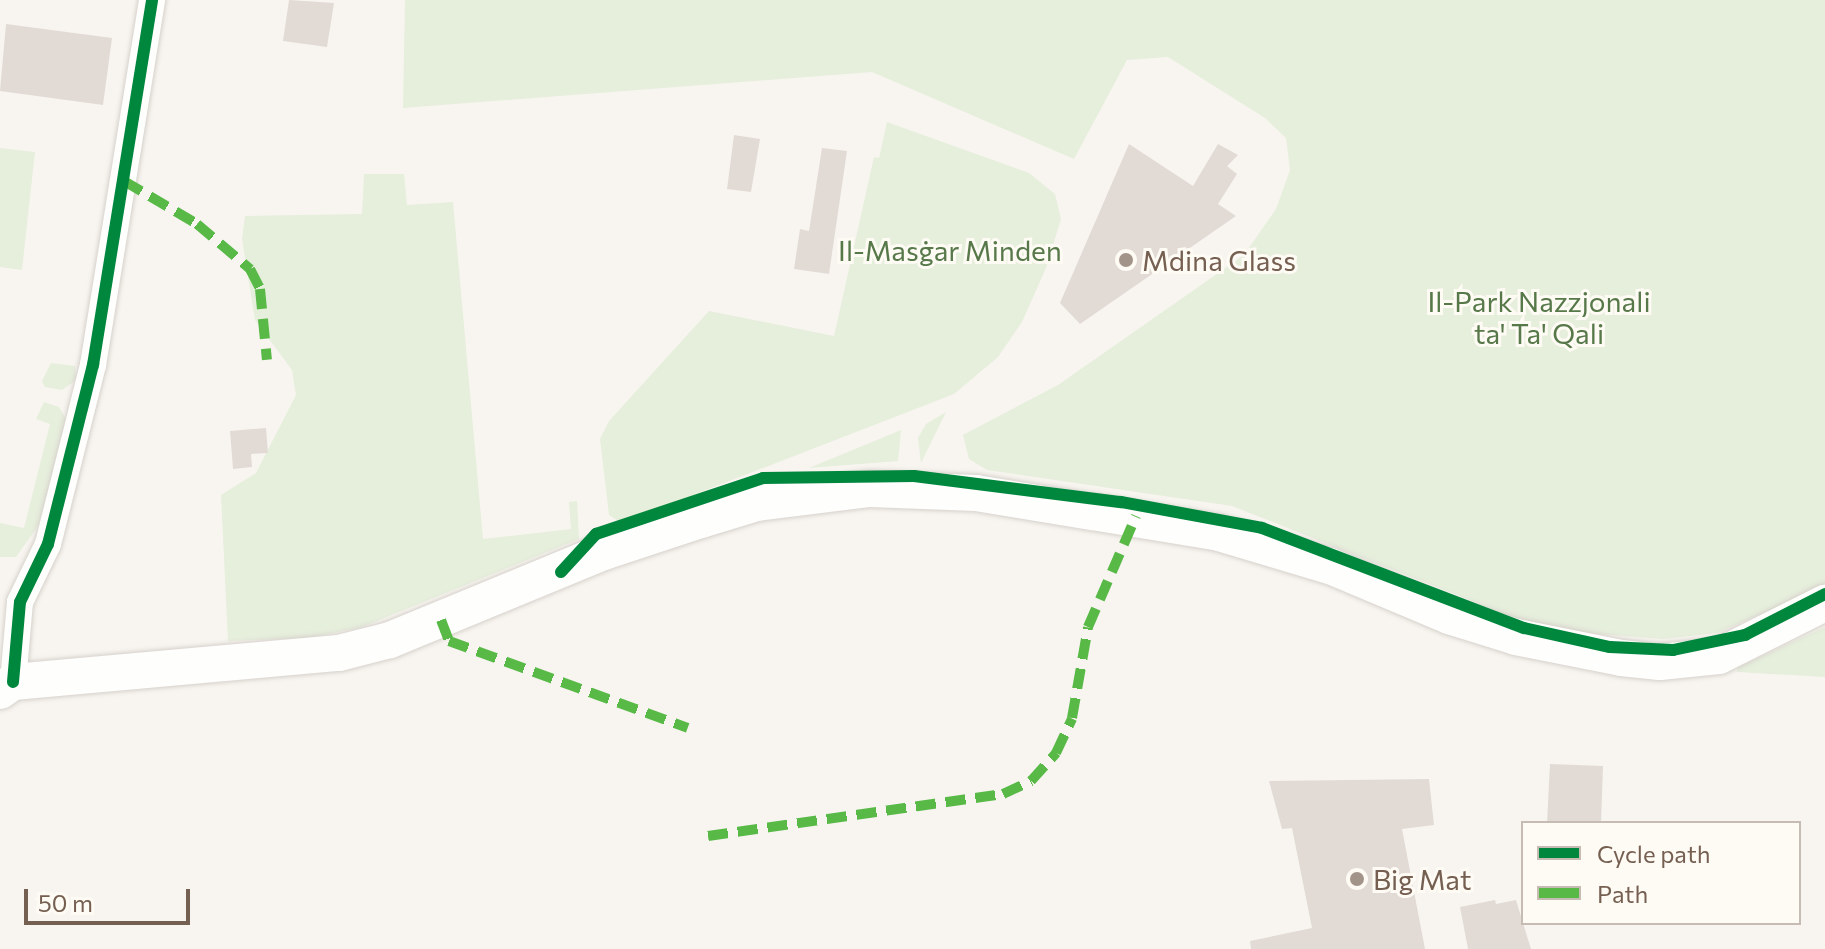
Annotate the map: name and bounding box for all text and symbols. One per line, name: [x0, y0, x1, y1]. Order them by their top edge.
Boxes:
park label: Il-Masġar Minden: [838, 233, 1062, 267]
place label: Mdina Glass: [1142, 243, 1296, 277]
marker: Mdina Glass: [1117, 251, 1135, 269]
park label: Il-Park Nazzjonali ta' Ta' Qali: [1427, 284, 1651, 350]
legend: [1521, 821, 1801, 925]
text: Cycle path: [1597, 839, 1711, 868]
place label: Big Mat: [1373, 862, 1471, 896]
marker: Big Mat: [1348, 870, 1366, 888]
scale bar: [28, 873, 194, 923]
text: Path: [1597, 879, 1648, 908]
text: 50 m: [38, 888, 93, 917]

